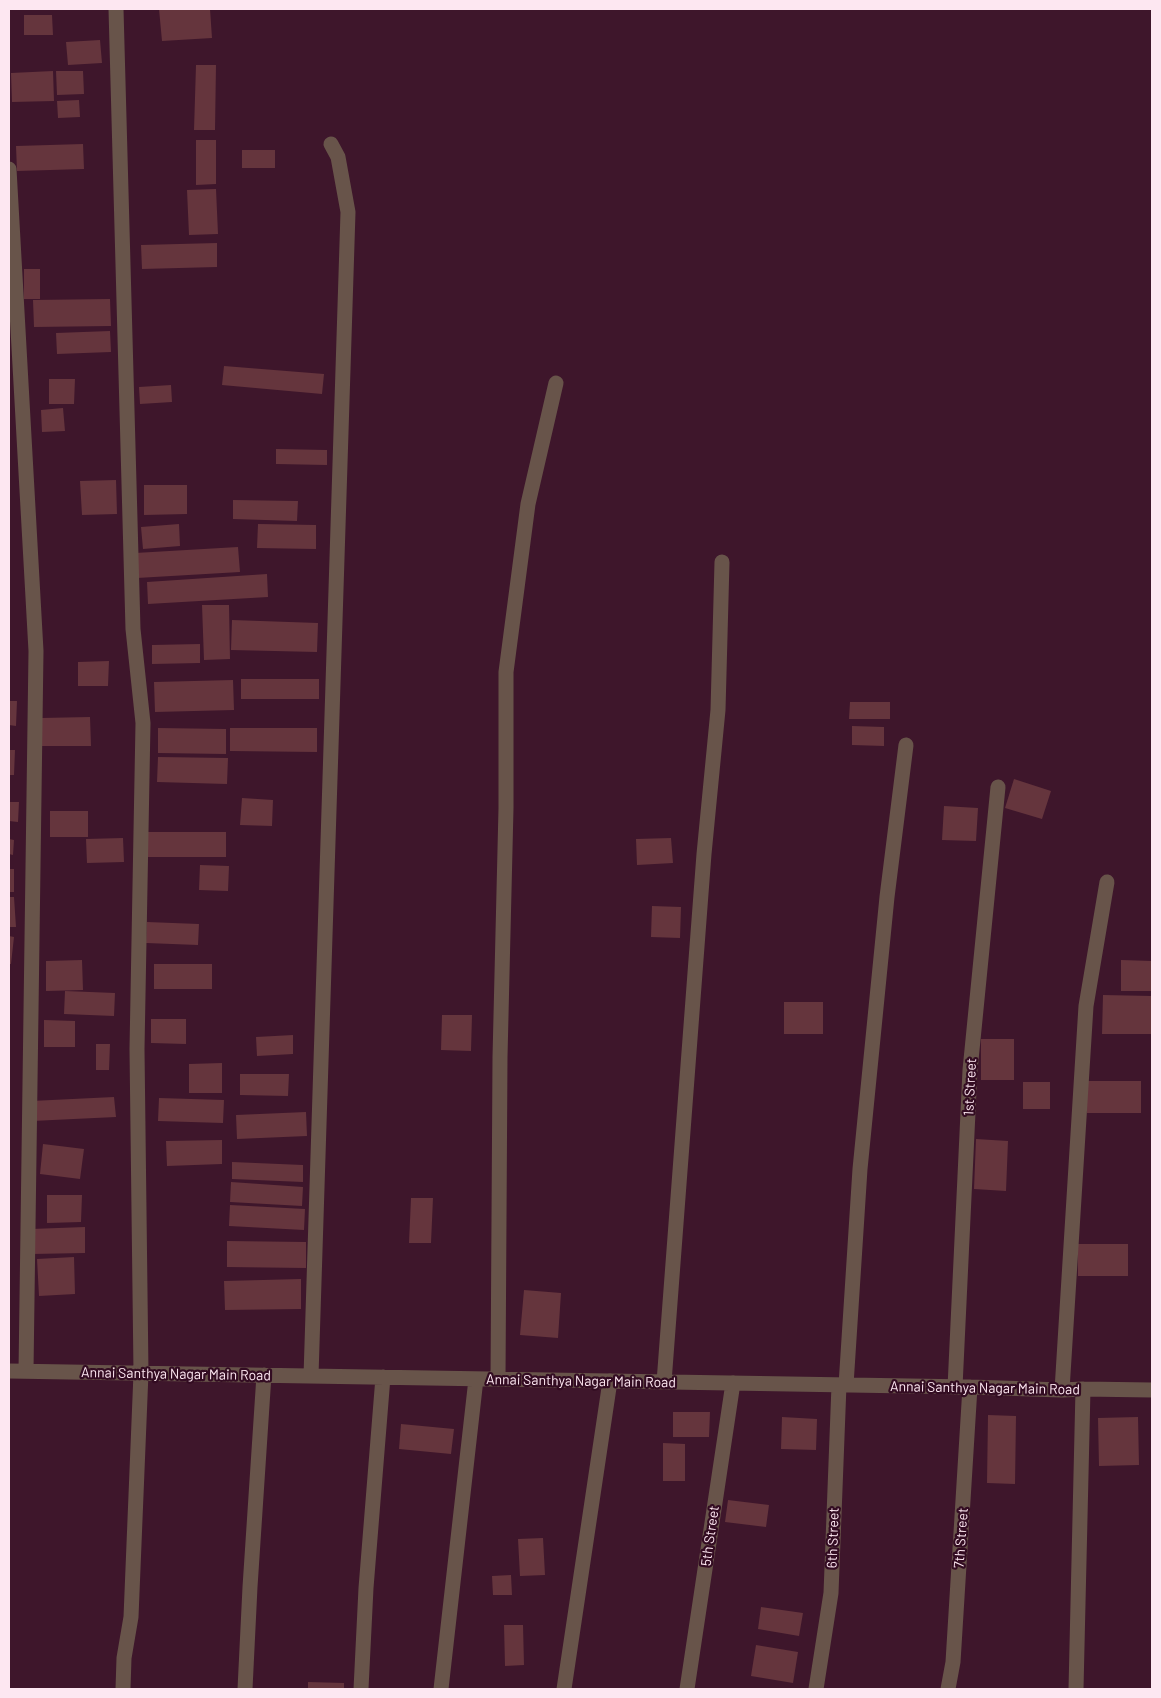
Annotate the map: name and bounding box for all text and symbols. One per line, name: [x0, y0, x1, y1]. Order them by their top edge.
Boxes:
street label: 1st Street: [960, 1058, 980, 1116]
street label: Annai Santhya Nagar Main Road: [81, 1364, 271, 1384]
street label: Annai Santhya Nagar Main Road: [486, 1371, 676, 1391]
street label: Annai Santhya Nagar Main Road: [890, 1378, 1080, 1398]
street label: 5th Street: [697, 1505, 723, 1567]
street label: 6th Street: [824, 1507, 842, 1569]
street label: 7th Street: [951, 1507, 971, 1569]

